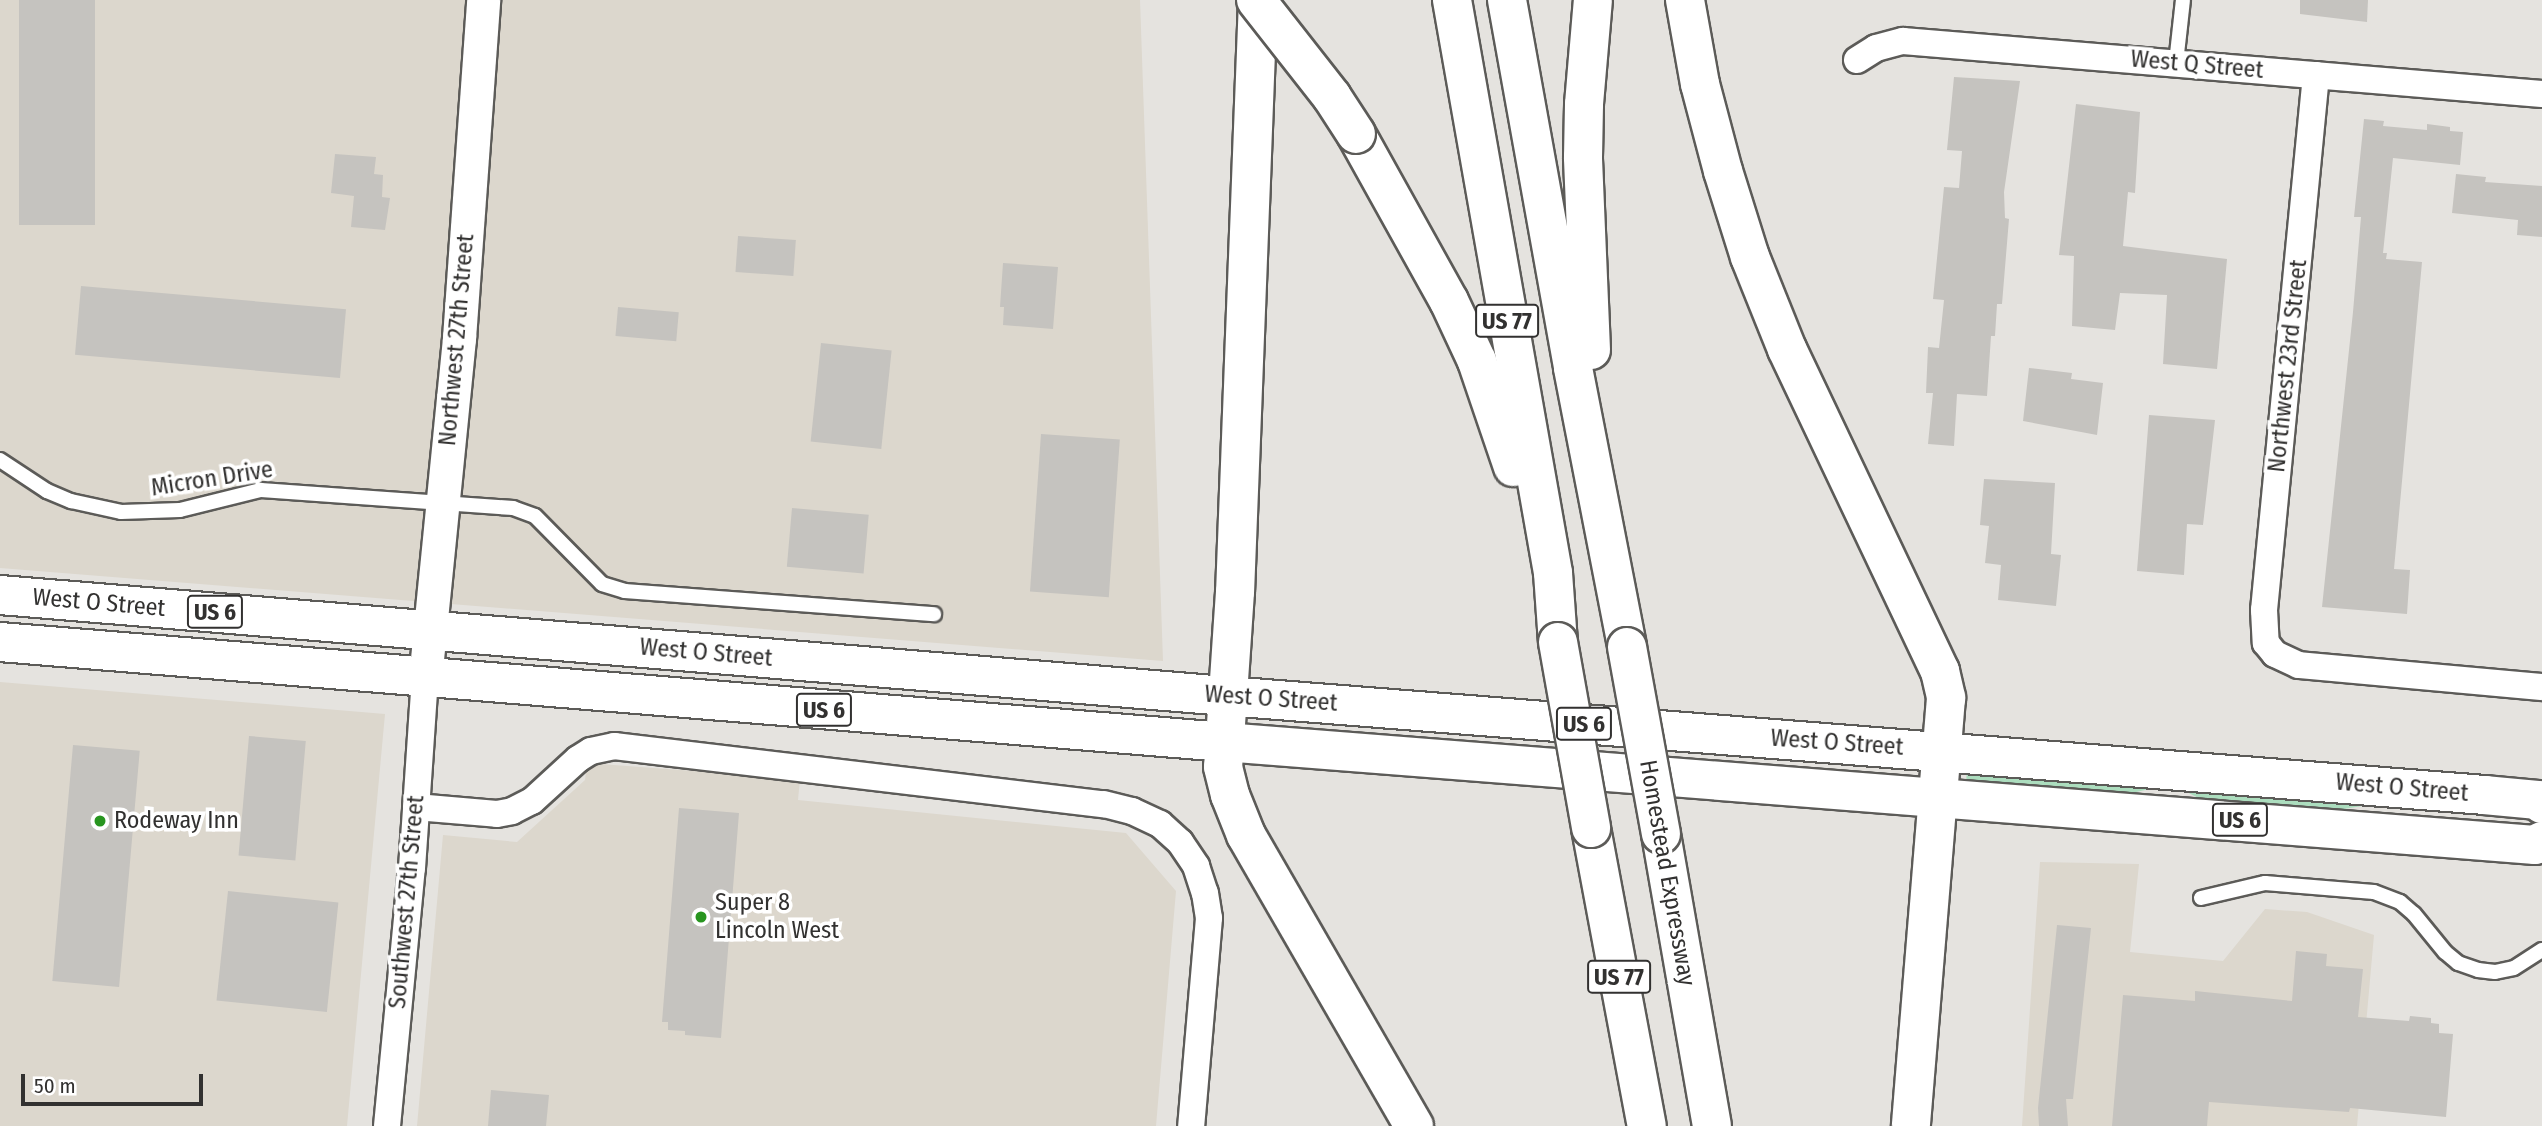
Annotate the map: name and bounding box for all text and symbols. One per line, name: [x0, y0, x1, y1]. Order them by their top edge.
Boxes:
street label: West Q Street: [2129, 45, 2265, 85]
street label: Northwest 27th Street: [433, 233, 481, 447]
street label: Northwest 23rd Street: [2262, 258, 2314, 474]
road number: US 77: [1474, 302, 1540, 340]
street label: Micron Drive: [149, 455, 275, 503]
street label: West O Street: [31, 583, 167, 623]
road number: US 6: [185, 592, 245, 632]
street label: West O Street: [638, 633, 774, 673]
street label: West O Street: [1204, 680, 1338, 718]
road number: US 6: [794, 690, 854, 730]
road number: US 6: [1554, 704, 1614, 744]
street label: West O Street: [1770, 724, 1904, 762]
street label: Homestead Expressway: [1633, 758, 1701, 988]
street label: West O Street: [2334, 768, 2470, 808]
street label: Southwest 27th Street: [383, 794, 431, 1010]
road number: US 6: [2210, 800, 2270, 840]
place label: Rodeway Inn: [114, 807, 239, 835]
marker: Rodeway Inn: [92, 813, 108, 829]
place label: Super 8 Lincoln West: [715, 889, 839, 945]
marker: Super 8 Lincoln West: [693, 909, 709, 925]
road number: US 77: [1586, 958, 1652, 996]
scale bar: [24, 1060, 206, 1104]
text: 50 m: [34, 1073, 76, 1099]

